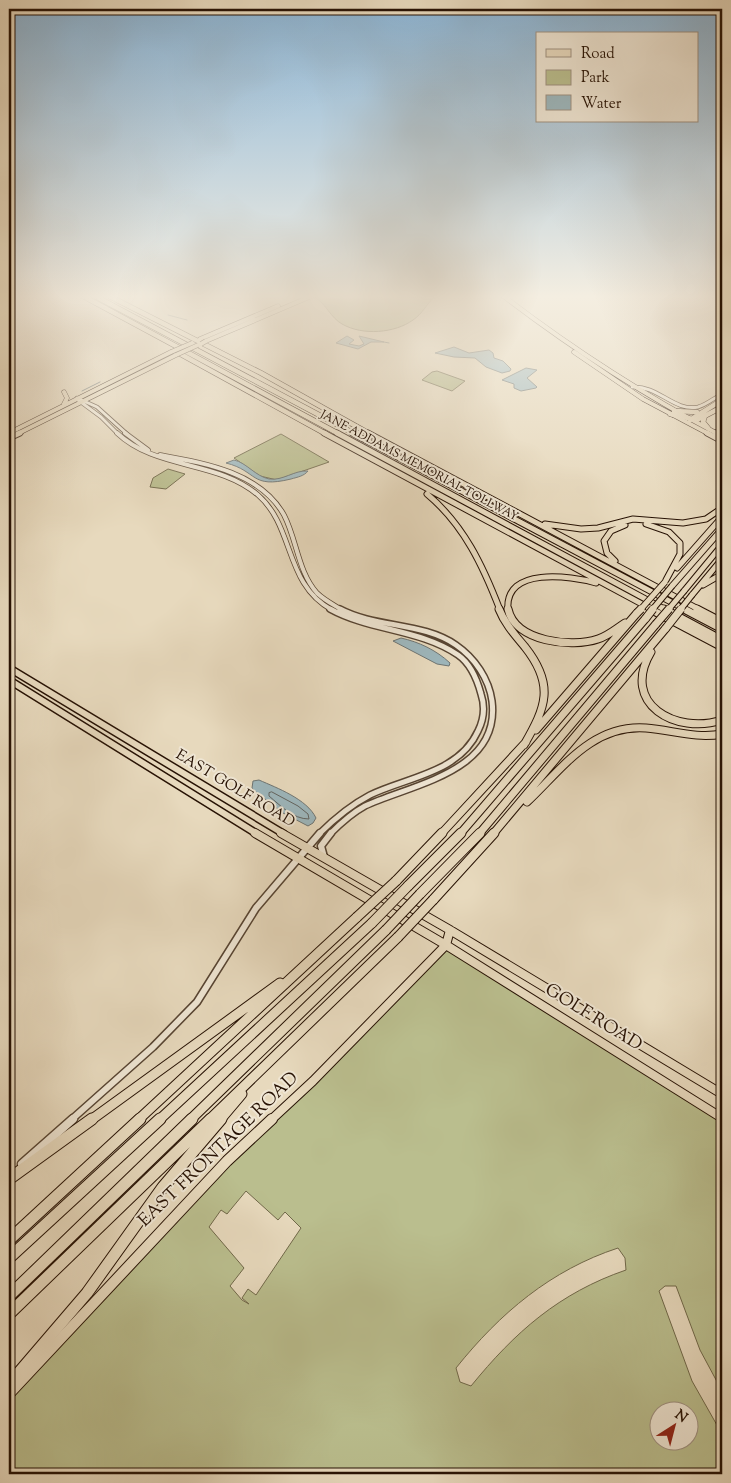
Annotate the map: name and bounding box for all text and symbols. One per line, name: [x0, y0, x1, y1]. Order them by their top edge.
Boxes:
legend: [536, 32, 698, 122]
text: Road: [581, 44, 615, 65]
text: Park: [581, 68, 610, 89]
text: Water: [581, 94, 622, 115]
street label: JANE ADDAMS MEMORIAL TOLLWAY: [316, 405, 522, 526]
street label: EAST GOLF ROAD: [171, 745, 299, 833]
street label: GOLF ROAD: [539, 978, 647, 1058]
street label: EAST FRONTAGE ROAD: [133, 1066, 305, 1234]
north arrow: [648, 1400, 698, 1450]
text: N: [670, 1406, 691, 1428]

